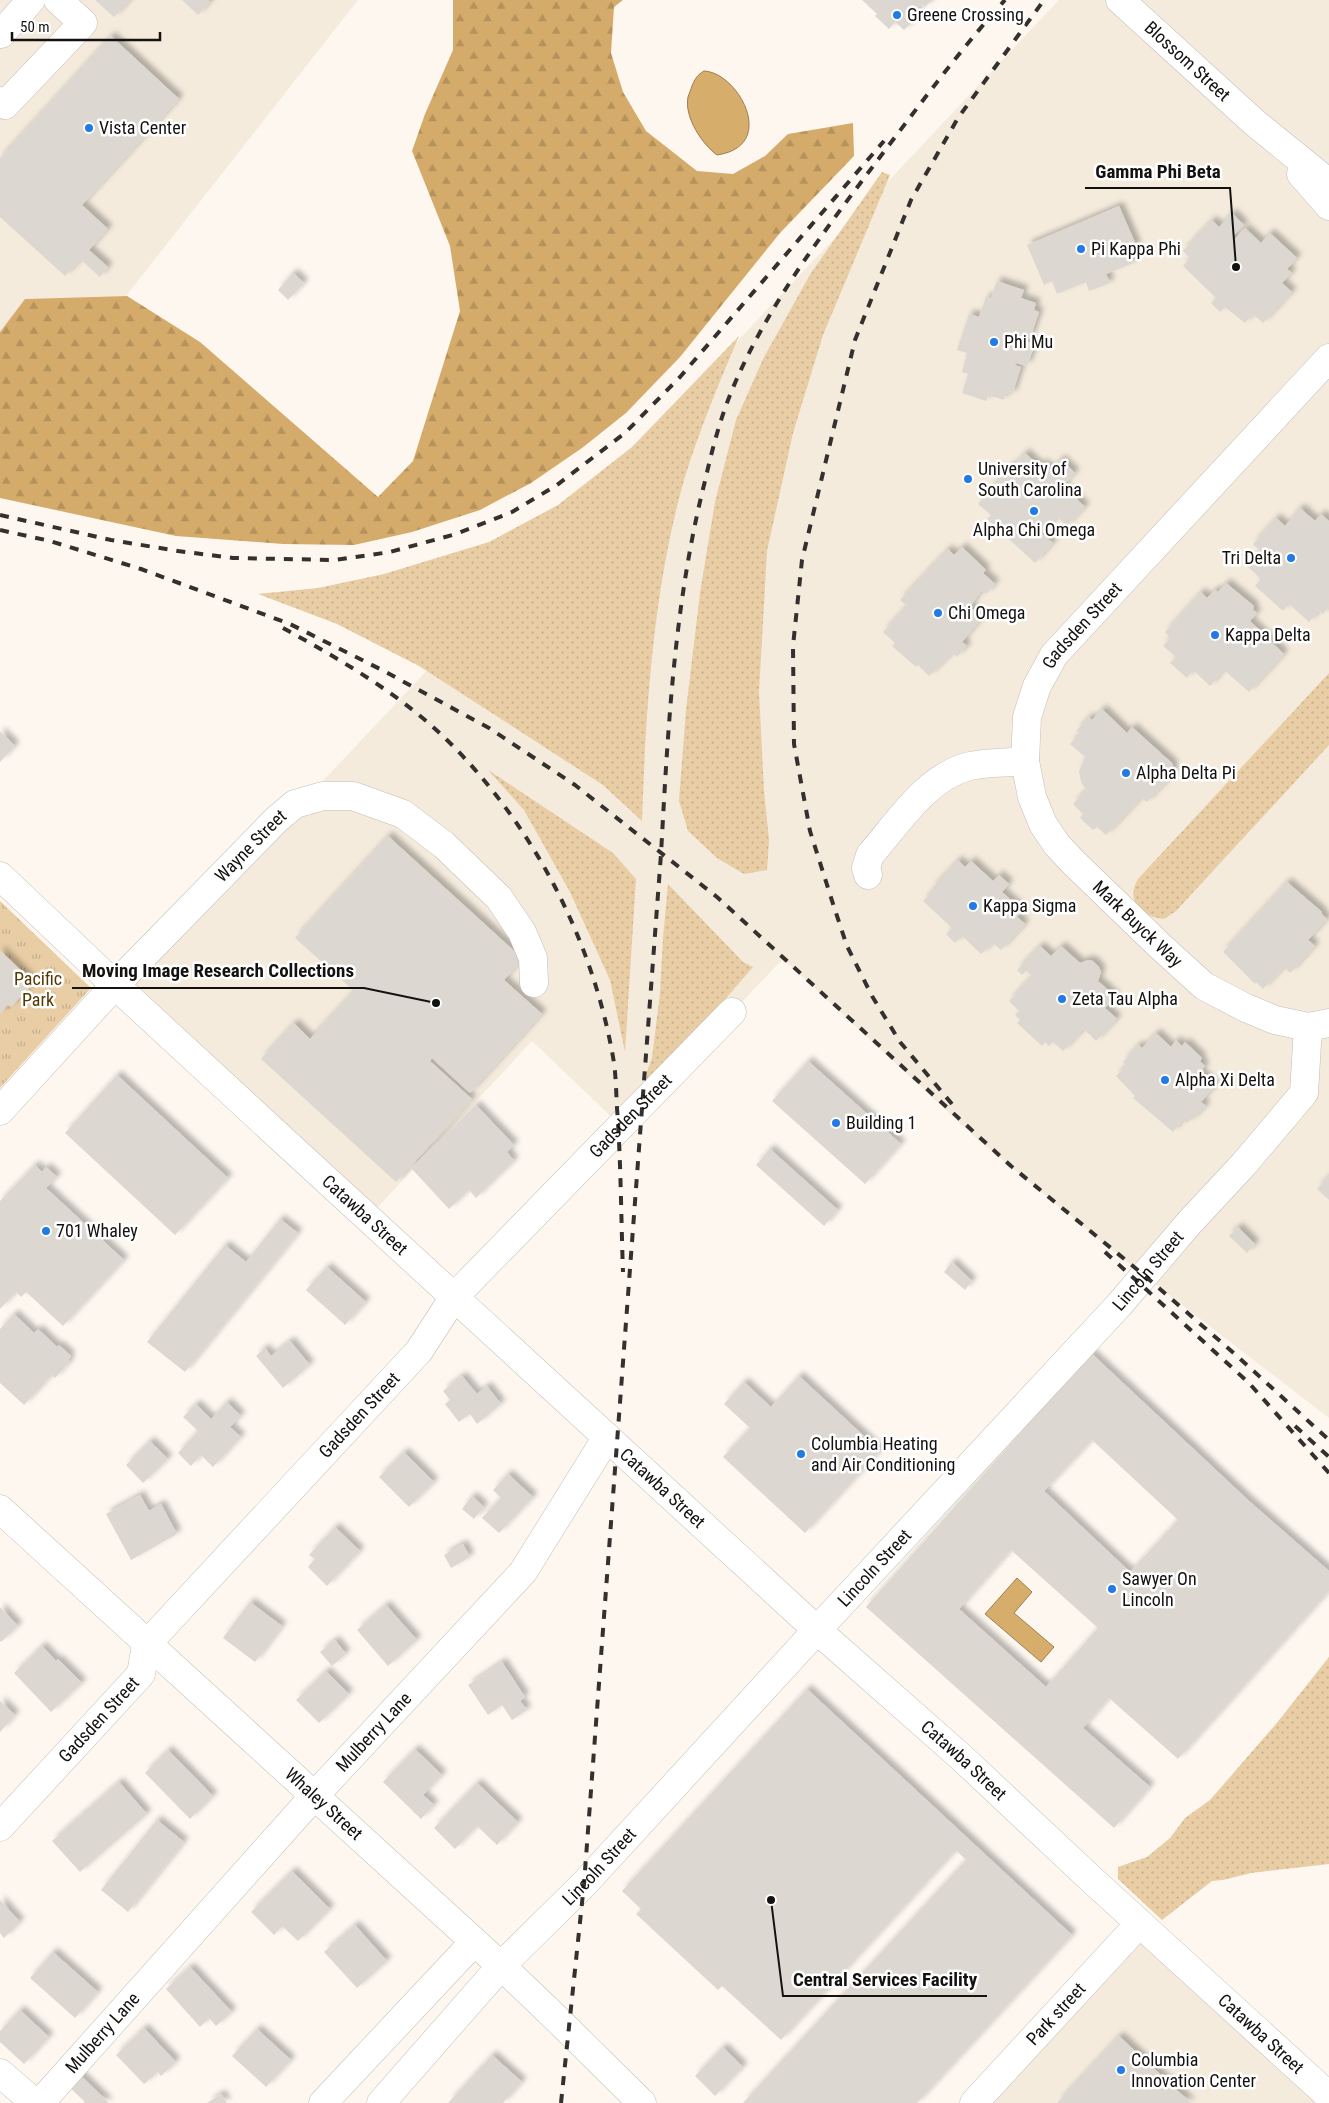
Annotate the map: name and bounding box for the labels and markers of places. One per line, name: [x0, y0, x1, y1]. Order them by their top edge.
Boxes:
place label: Greene Crossing: [907, 4, 1024, 25]
marker: Greene Crossing: [891, 9, 903, 21]
place label: Vista Center: [99, 117, 187, 138]
marker: Vista Center: [83, 122, 95, 134]
callout: Gamma Phi Beta: [1085, 154, 1230, 188]
place label: Pi Kappa Phi: [1091, 238, 1181, 259]
marker: Pi Kappa Phi: [1075, 243, 1087, 255]
place label: Phi Mu: [1004, 331, 1053, 352]
marker: Phi Mu: [988, 336, 1000, 348]
place label: University of South Carolina: [978, 458, 1082, 500]
marker: University of South Carolina: [962, 473, 974, 485]
marker: Alpha Chi Omega: [1028, 505, 1040, 517]
place label: Alpha Chi Omega: [973, 519, 1095, 540]
place label: Tri Delta: [1222, 547, 1281, 568]
marker: Tri Delta: [1285, 552, 1297, 564]
place label: Chi Omega: [948, 602, 1025, 623]
marker: Chi Omega: [932, 607, 944, 619]
place label: Kappa Delta: [1225, 624, 1311, 645]
marker: Kappa Delta: [1209, 629, 1221, 641]
place label: Alpha Delta Pi: [1136, 762, 1236, 783]
marker: Alpha Delta Pi: [1120, 767, 1132, 779]
place label: Kappa Sigma: [983, 895, 1076, 916]
marker: Kappa Sigma: [967, 900, 979, 912]
callout: Moving Image Research Collections: [72, 954, 364, 988]
place label: Zeta Tau Alpha: [1072, 988, 1178, 1009]
marker: Zeta Tau Alpha: [1056, 993, 1068, 1005]
place label: Alpha Xi Delta: [1175, 1069, 1275, 1090]
marker: Alpha Xi Delta: [1159, 1074, 1171, 1086]
place label: Building 1: [846, 1112, 916, 1133]
marker: Building 1: [830, 1117, 842, 1129]
place label: 701 Whaley: [56, 1220, 138, 1241]
marker: 701 Whaley: [40, 1225, 52, 1237]
place label: Columbia Heating and Air Conditioning: [811, 1433, 955, 1475]
marker: Columbia Heating and Air Conditioning: [795, 1448, 807, 1460]
place label: Sawyer On Lincoln: [1122, 1568, 1197, 1610]
marker: Sawyer On Lincoln: [1106, 1583, 1118, 1595]
callout: Central Services Facility: [783, 1962, 987, 1996]
place label: Columbia Innovation Center: [1131, 2049, 1256, 2091]
marker: Columbia Innovation Center: [1115, 2064, 1127, 2076]

